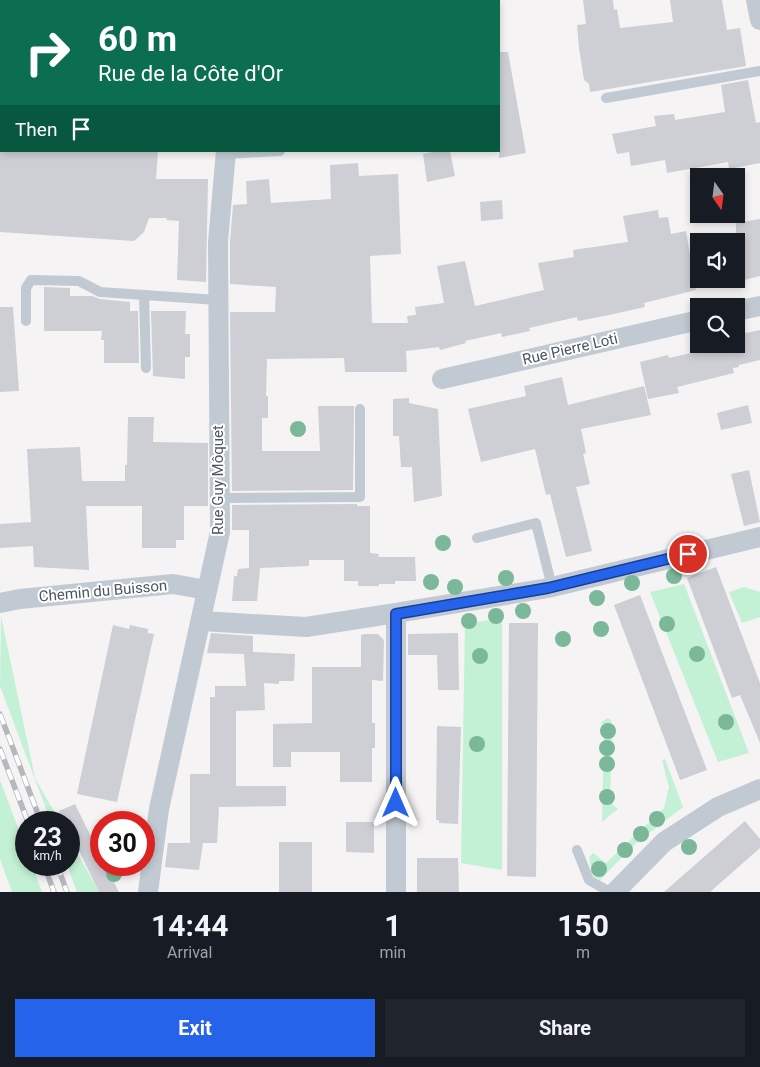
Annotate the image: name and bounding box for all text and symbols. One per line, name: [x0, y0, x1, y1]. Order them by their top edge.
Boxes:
text: 60 m: [98, 19, 177, 60]
icon: right: [15, 20, 80, 85]
text: Rue de la Côte d'Or: [98, 61, 283, 86]
icon: arrive: [67, 115, 95, 143]
text: Then: [15, 118, 57, 141]
north arrow: [690, 168, 745, 222]
map controls: [690, 168, 745, 353]
button: sound: [690, 233, 745, 288]
button: search: [690, 298, 745, 353]
street label: Rue Pierre Loti: [521, 329, 619, 369]
street label: Rue Guy Môquet: [209, 425, 227, 535]
pin: [667, 533, 709, 575]
icon: arrive: [674, 540, 702, 568]
street label: Chemin du Buisson: [38, 576, 168, 606]
position arrow: [369, 776, 421, 828]
speed limit sign: 30: [90, 811, 155, 876]
text: 23: [33, 823, 62, 852]
text: km/h: [33, 849, 62, 863]
text: 14:44: [151, 908, 228, 943]
text: 1: [384, 908, 401, 943]
text: 150: [557, 908, 609, 943]
text: Arrival: [167, 943, 212, 962]
text: min: [379, 943, 406, 962]
text: m: [576, 943, 590, 962]
button: Exit: [15, 999, 375, 1057]
button: Share: [385, 999, 745, 1057]

